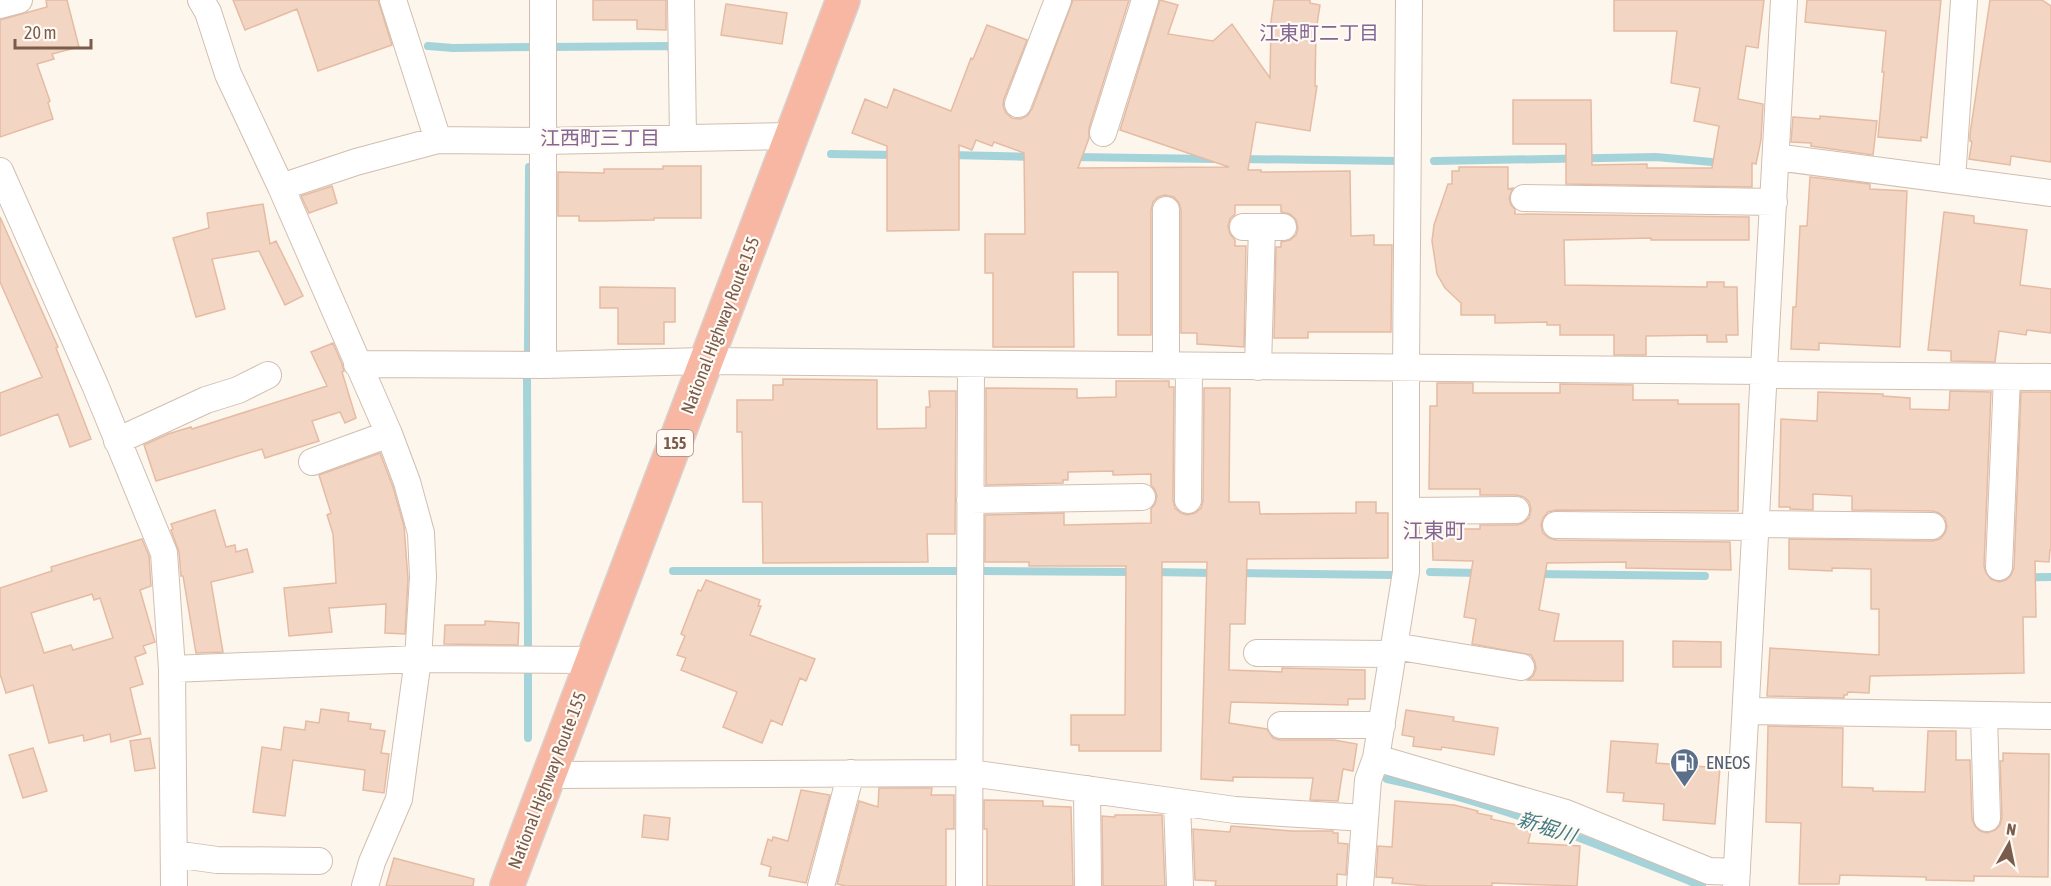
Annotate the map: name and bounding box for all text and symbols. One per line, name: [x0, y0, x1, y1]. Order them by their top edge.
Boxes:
scale bar: [15, 12, 92, 50]
district label: 江東町二丁目: [1259, 21, 1379, 44]
text: 20 m: [24, 22, 56, 43]
district label: 江西町三丁目: [540, 126, 660, 149]
street label: National Highway Route 155: [676, 233, 764, 417]
road number: 155: [657, 430, 693, 456]
district label: 江東町: [1403, 518, 1466, 542]
street label: National Highway Route 155: [503, 688, 591, 872]
fuel station icon: ENEOS: [1669, 746, 1701, 788]
place label: ENEOS: [1706, 752, 1750, 773]
water label: 新堀川: [1515, 807, 1581, 848]
north arrow: [1979, 814, 2039, 874]
text: N: [2005, 820, 2017, 839]

